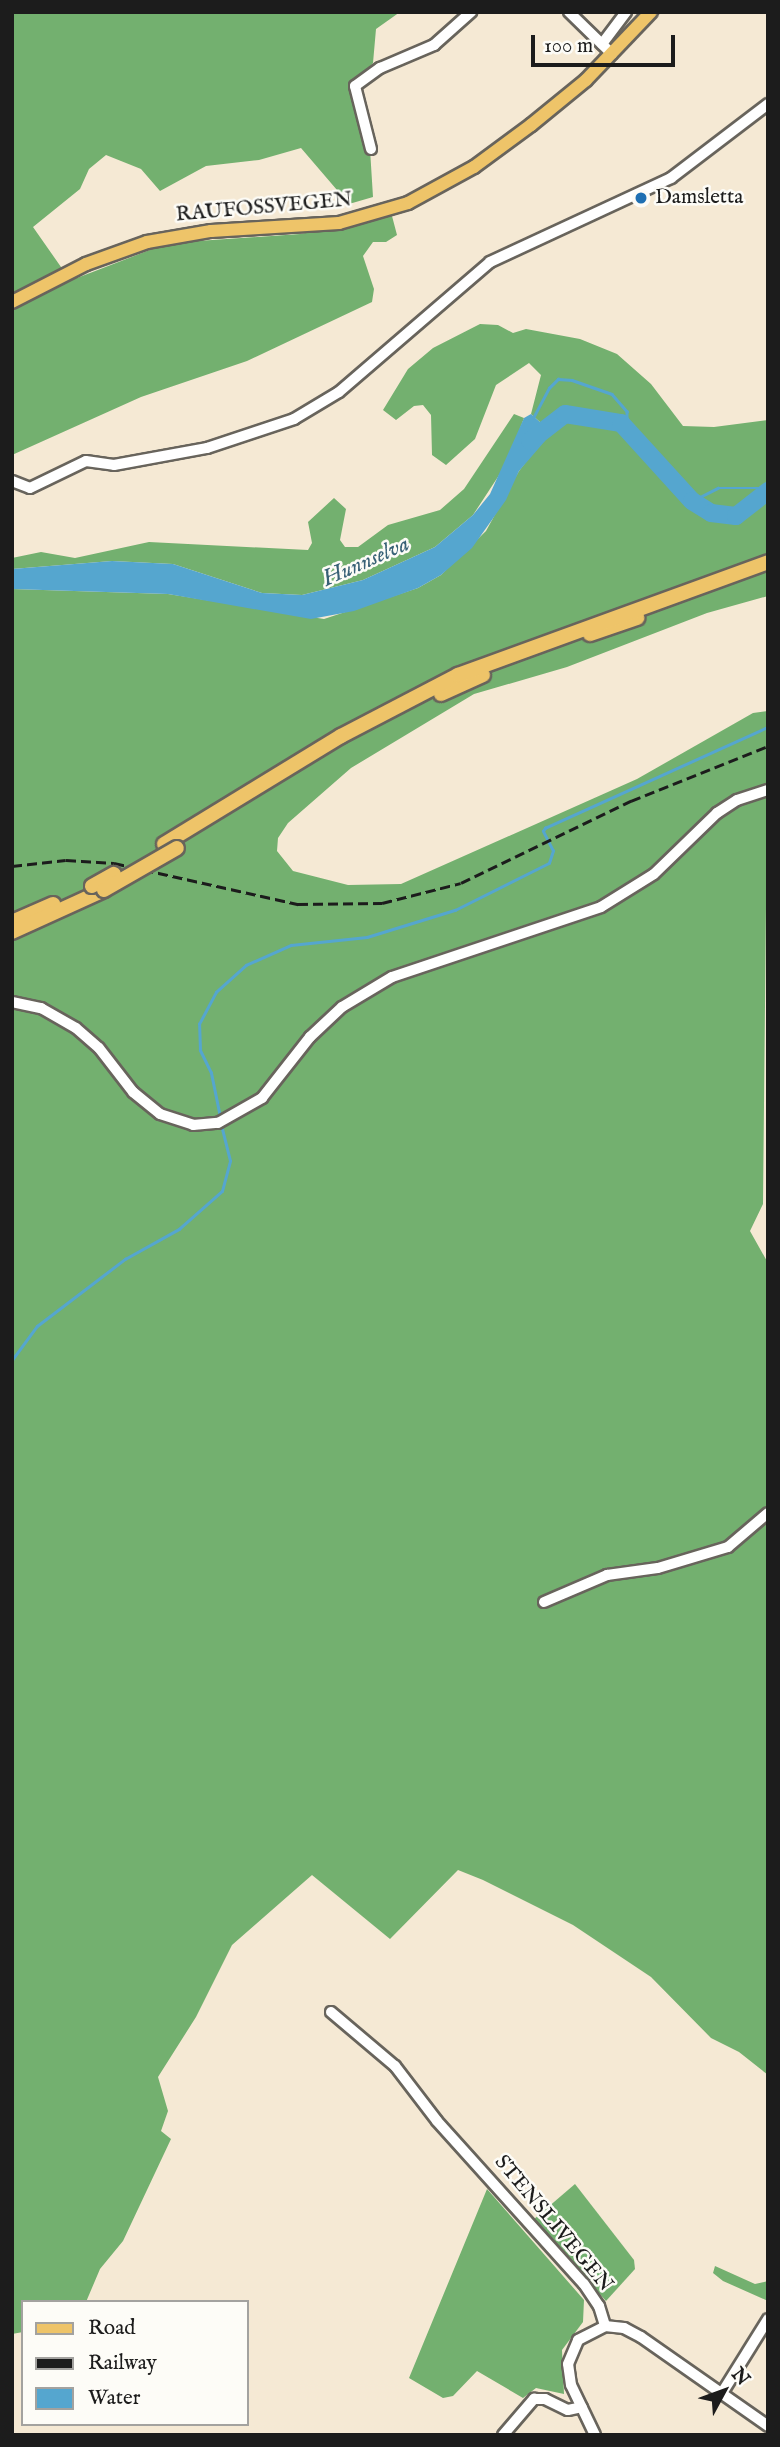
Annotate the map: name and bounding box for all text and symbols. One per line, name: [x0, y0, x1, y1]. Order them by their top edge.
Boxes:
scale bar: [535, 21, 678, 65]
text: 100 m: [544, 33, 593, 60]
place label: Damsletta: [655, 185, 743, 211]
street label: RAUFOSSVEGEN: [175, 188, 353, 228]
marker: Damsletta: [633, 190, 649, 206]
water label: Hunnselva: [318, 531, 414, 593]
street label: STENSLIVEGEN: [488, 2150, 618, 2298]
legend: [21, 2300, 248, 2426]
text: Road: [88, 2315, 135, 2342]
text: Railway: [88, 2350, 157, 2377]
north arrow: [689, 2356, 759, 2426]
text: N: [725, 2363, 754, 2391]
text: Water: [88, 2385, 140, 2412]

